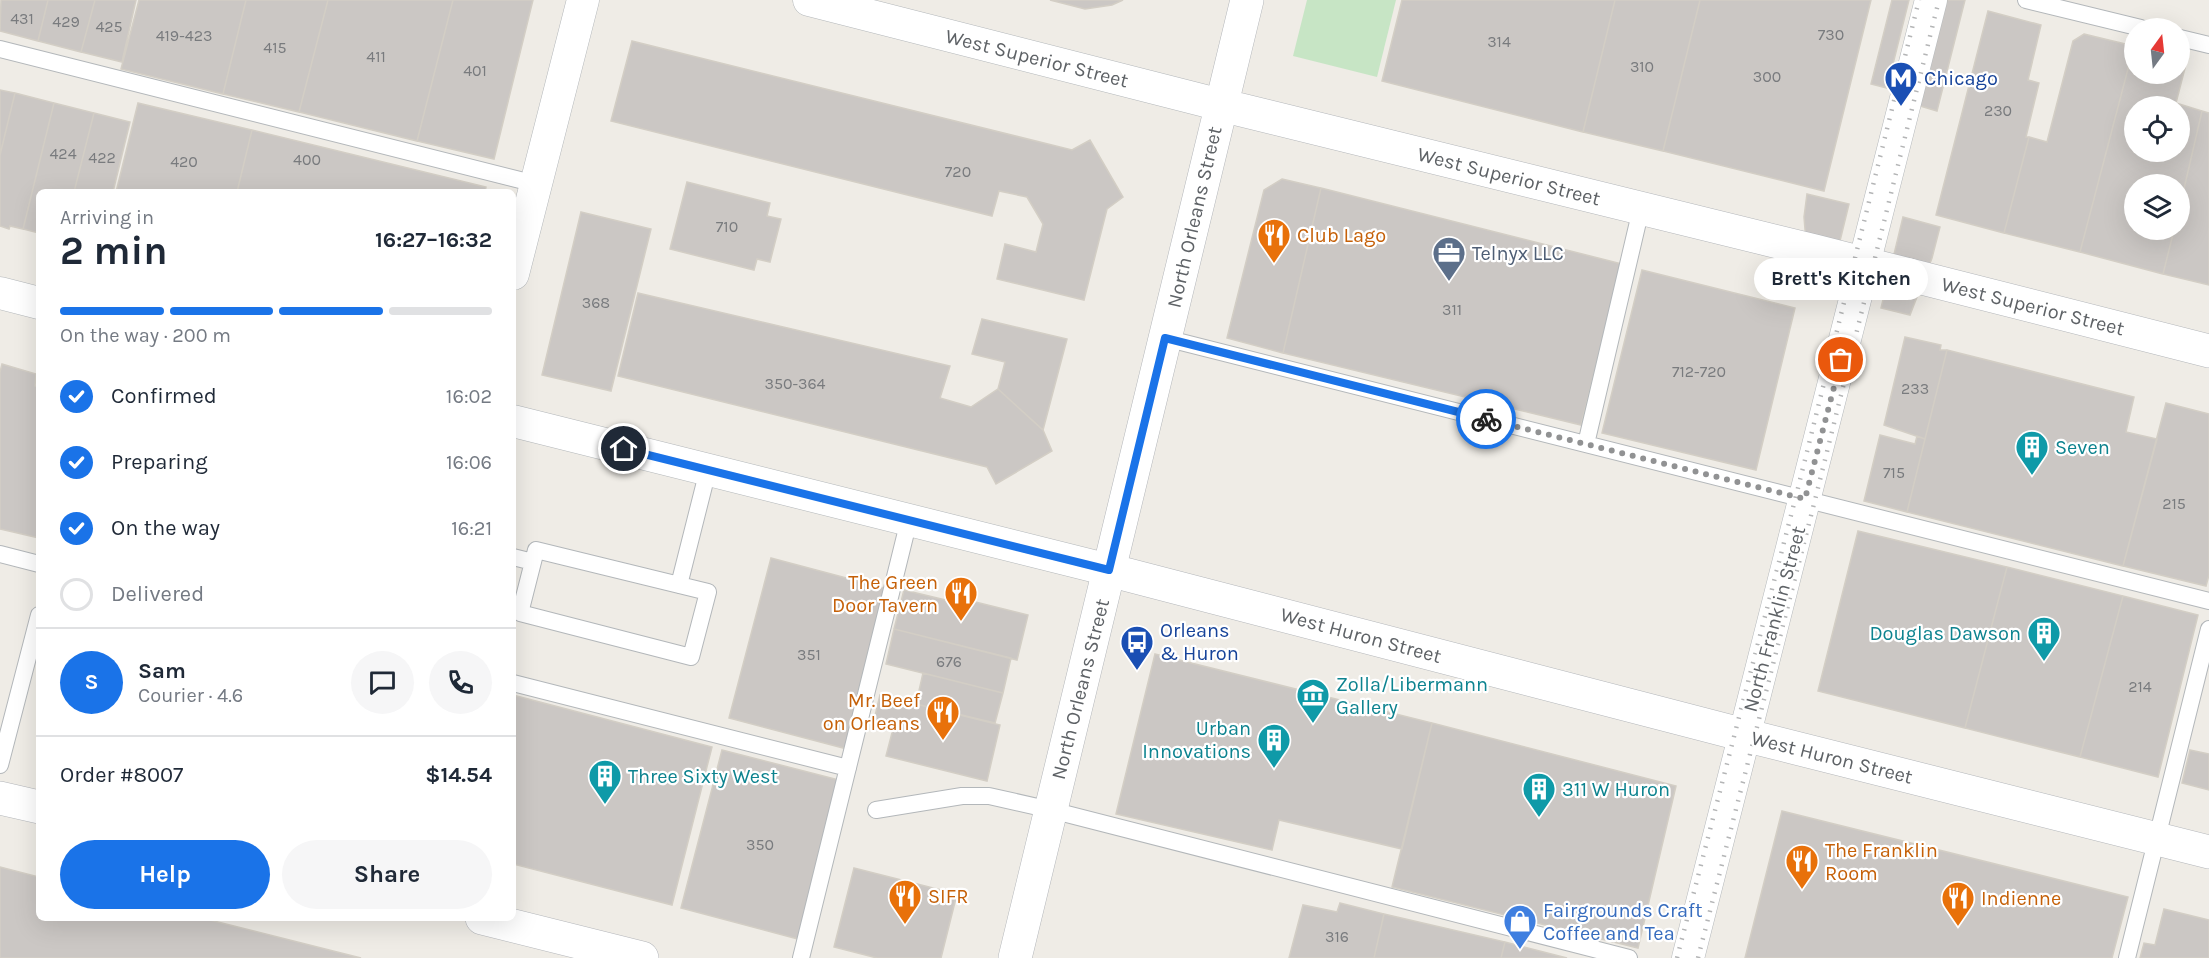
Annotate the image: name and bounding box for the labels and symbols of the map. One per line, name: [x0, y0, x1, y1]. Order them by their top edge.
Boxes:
house number: 431: [10, 9, 34, 28]
house number: 429: [52, 12, 80, 31]
house number: 425: [95, 17, 123, 36]
north arrow: [2124, 18, 2190, 84]
street label: West Superior Street: [943, 25, 1131, 92]
house number: 730: [1818, 25, 1844, 44]
house number: 419-423: [156, 26, 212, 45]
house number: 314: [1487, 32, 1511, 51]
house number: 415: [263, 38, 287, 57]
house number: 411: [366, 47, 386, 66]
house number: 310: [1630, 57, 1654, 76]
metro station icon: Chicago: [1883, 60, 1919, 107]
house number: 401: [463, 61, 487, 80]
house number: 300: [1753, 67, 1781, 86]
place label: Chicago: [1924, 67, 1998, 90]
house number: 230: [1984, 101, 2012, 120]
street label: North Orleans Street: [1162, 124, 1227, 310]
street label: West Superior Street: [1415, 143, 1603, 210]
house number: 424: [49, 144, 77, 163]
house number: 422: [88, 148, 116, 167]
house number: 400: [293, 150, 321, 169]
house number: 420: [170, 152, 198, 171]
house number: 720: [945, 162, 971, 181]
house number: 710: [716, 217, 738, 236]
restaurant icon: Club Lago: [1256, 217, 1292, 264]
place label: Club Lago: [1297, 224, 1386, 247]
office icon: Telnyx LLC: [1431, 235, 1467, 282]
place label: Telnyx LLC: [1472, 242, 1564, 265]
callout: Brett's Kitchen: [1754, 258, 1928, 300]
street label: West Superior Street: [1939, 273, 2127, 340]
house number: 368: [582, 293, 610, 312]
house number: 311: [1442, 300, 1462, 319]
pin: [1815, 334, 1866, 385]
house number: 712-720: [1672, 362, 1726, 381]
house number: 350-364: [764, 374, 826, 393]
house number: 233: [1901, 379, 1929, 398]
courier: [1456, 389, 1516, 449]
pin: [598, 423, 649, 474]
building icon: Seven: [2014, 429, 2050, 476]
place label: Seven: [2055, 436, 2110, 459]
house number: 715: [1883, 463, 1905, 482]
house number: 215: [2162, 494, 2186, 513]
street label: North Franklin Street: [1739, 523, 1810, 715]
place label: The Green Door Tavern: [832, 571, 938, 617]
restaurant icon: The Green Door Tavern: [943, 575, 979, 622]
street label: North Orleans Street: [1047, 596, 1114, 782]
street label: West Huron Street: [1278, 603, 1444, 668]
building icon: Douglas Dawson: [2026, 615, 2062, 662]
place label: Orleans & Huron: [1160, 619, 1239, 665]
place label: Douglas Dawson: [1869, 622, 2021, 645]
bus stop icon: Orleans & Huron: [1119, 624, 1155, 671]
house number: 351: [797, 645, 821, 664]
house number: 676: [936, 652, 962, 671]
place label: Zolla/Libermann Gallery: [1336, 673, 1488, 719]
museum icon: Zolla/Libermann Gallery: [1295, 677, 1331, 724]
house number: 214: [2128, 677, 2152, 696]
place label: Mr. Beef on Orleans: [823, 689, 920, 735]
restaurant icon: Mr. Beef on Orleans: [925, 694, 961, 741]
place label: Urban Innovations: [1142, 717, 1251, 763]
building icon: Urban Innovations: [1256, 722, 1292, 769]
street label: West Huron Street: [1749, 726, 1915, 789]
building icon: Three Sixty West: [587, 758, 623, 805]
place label: Three Sixty West: [628, 765, 778, 788]
building icon: 311 W Huron: [1521, 771, 1557, 818]
place label: 311 W Huron: [1562, 778, 1670, 801]
house number: 350: [746, 835, 774, 854]
place label: The Franklin Room: [1825, 839, 1938, 885]
restaurant icon: The Franklin Room: [1784, 843, 1820, 890]
restaurant icon: SIFR: [887, 878, 923, 925]
restaurant icon: Indienne: [1940, 880, 1976, 927]
place label: SIFR: [928, 885, 968, 908]
place label: Indienne: [1981, 887, 2061, 910]
place label: Fairgrounds Craft Coffee and Tea: [1543, 899, 1703, 945]
shop icon: Fairgrounds Craft Coffee and Tea: [1502, 903, 1538, 950]
house number: 316: [1325, 927, 1349, 946]

